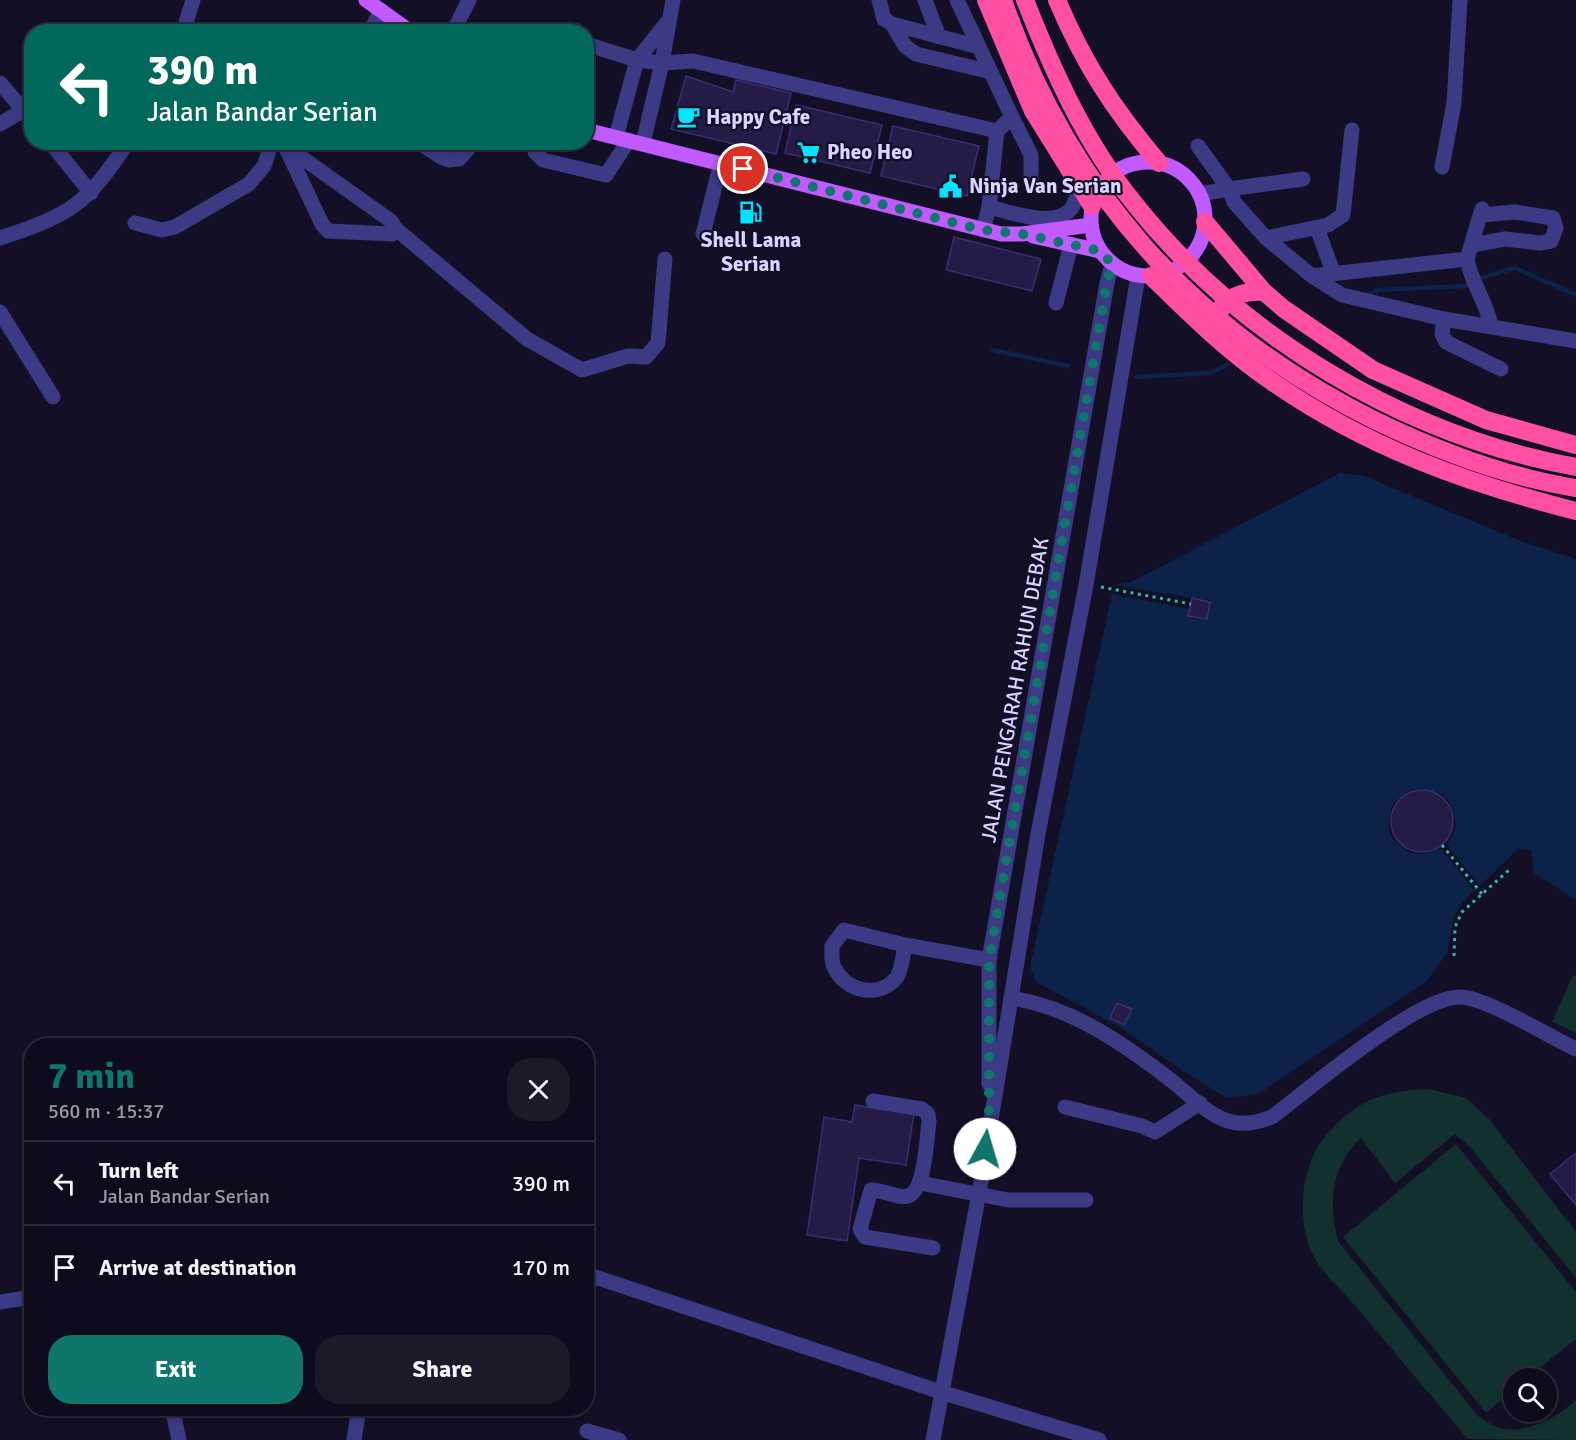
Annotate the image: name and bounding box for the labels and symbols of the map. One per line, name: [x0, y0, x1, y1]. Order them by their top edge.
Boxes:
cafe icon: Happy Cafe: [675, 104, 701, 130]
place label: Happy Cafe: [706, 104, 810, 130]
supermarket icon: Pheo Heo: [796, 139, 822, 165]
place label: Pheo Heo: [827, 139, 913, 165]
pin: [717, 143, 768, 194]
public building icon: Ninja Van Serian: [938, 173, 964, 199]
place label: Ninja Van Serian: [969, 173, 1121, 199]
fuel station icon: Shell Lama Serian: [738, 199, 764, 225]
place label: Shell Lama Serian: [701, 227, 802, 277]
street label: JALAN PENGARAH RAHUN DEBAK: [975, 535, 1055, 844]
position arrow: [953, 1117, 1017, 1181]

